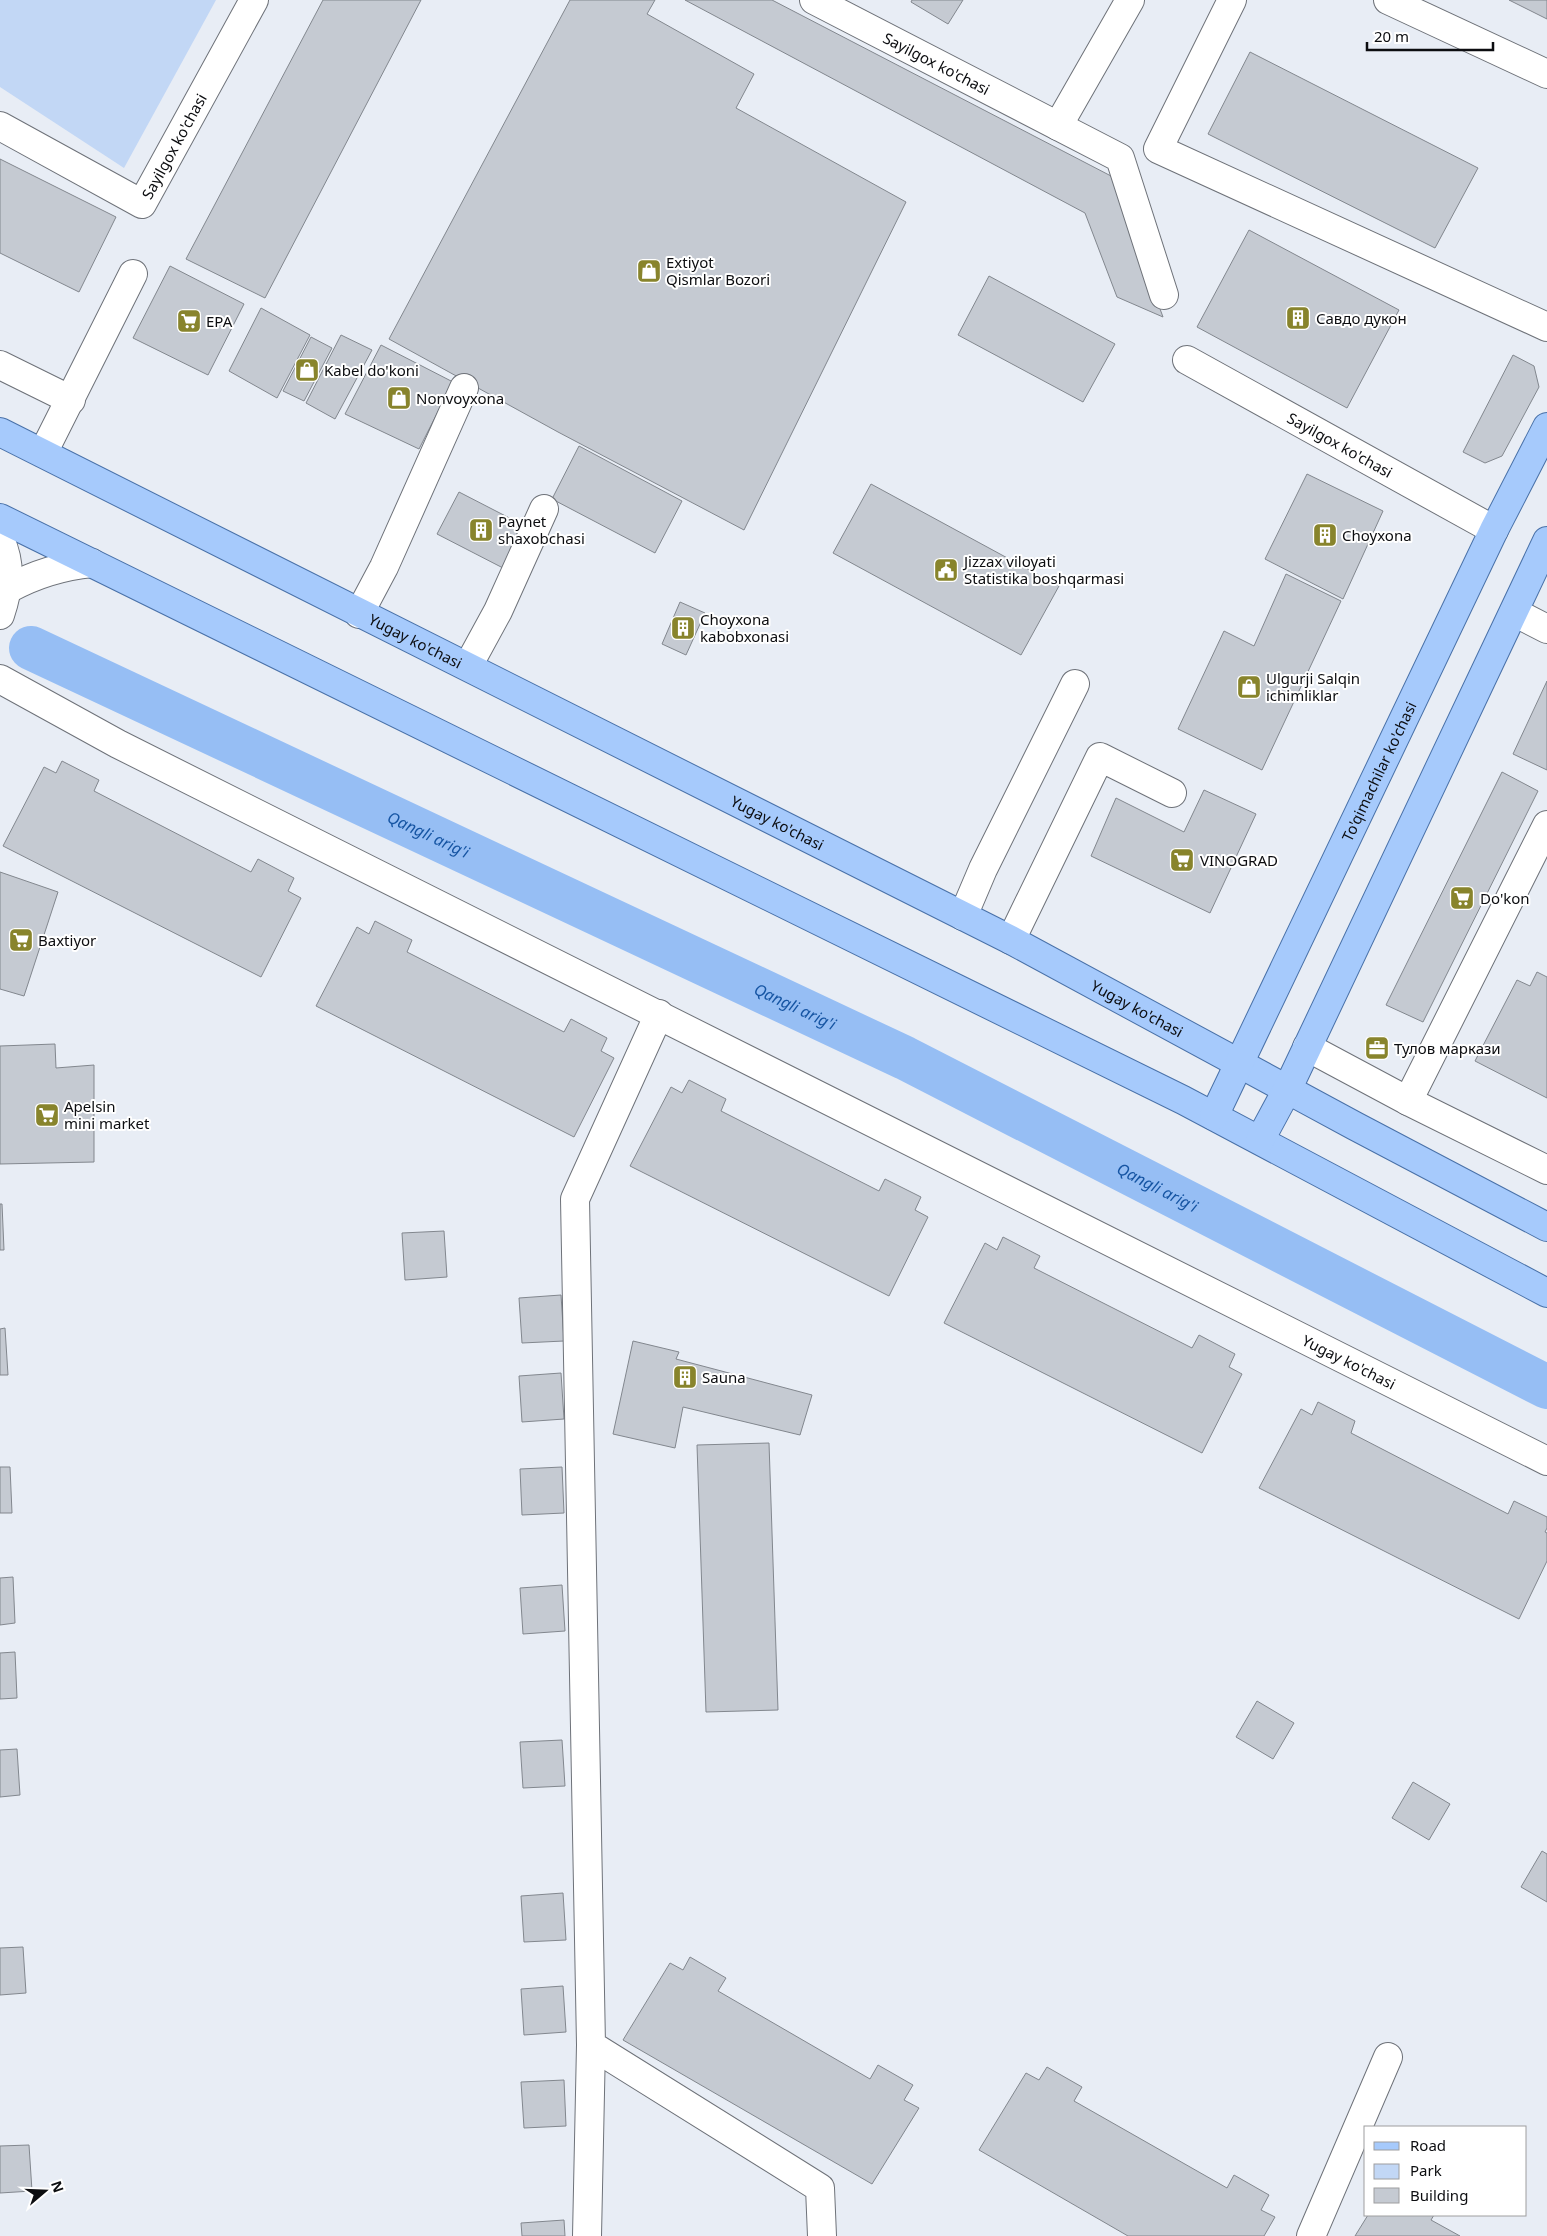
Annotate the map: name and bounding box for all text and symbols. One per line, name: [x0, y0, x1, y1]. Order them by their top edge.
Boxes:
scale bar: [1367, 20, 1493, 52]
text: 20 m: [1374, 26, 1409, 46]
street label: Sayilgox ko'chasi: [880, 28, 993, 99]
street label: Sayilgox ko'chasi: [137, 90, 211, 202]
place label: Extiyot Qismlar Bozori: [666, 252, 770, 289]
shop icon: Extiyot Qismlar Bozori: [636, 258, 662, 284]
building icon: Cавдо дукон: [1285, 305, 1311, 331]
supermarket icon: EPA: [176, 308, 202, 334]
place label: Cавдо дукон: [1316, 308, 1407, 328]
place label: EPA: [206, 311, 233, 331]
shop icon: Kabel do'koni: [294, 357, 320, 383]
place label: Kabel do'koni: [324, 360, 419, 380]
shop icon: Nonvoyxona: [386, 385, 412, 411]
place label: Nonvoyxona: [416, 388, 504, 408]
street label: Sayilgox ko'chasi: [1284, 408, 1396, 482]
place label: Paynet shaxobchasi: [498, 511, 585, 548]
building icon: Paynet shaxobchasi: [468, 517, 494, 543]
building icon: Choyxona: [1312, 522, 1338, 548]
place label: Choyxona: [1342, 525, 1412, 545]
place label: Jizzax viloyati Statistika boshqarmasi: [962, 551, 1124, 588]
public building icon: Jizzax viloyati Statistika boshqarmasi: [933, 557, 959, 583]
street label: Yugay ko'chasi: [365, 609, 466, 673]
place label: Choyxona kabobxonasi: [700, 609, 789, 646]
building icon: Choyxona kabobxonasi: [670, 615, 696, 641]
place label: Ulgurji Salqin ichimliklar: [1266, 668, 1360, 705]
shop icon: Ulgurji Salqin ichimliklar: [1236, 674, 1262, 700]
street label: To'qimachilar ko'chasi: [1337, 698, 1421, 844]
street label: Yugay ko'chasi: [727, 791, 827, 854]
water label: Qangli arig'i: [384, 806, 474, 863]
supermarket icon: VINOGRAD: [1169, 847, 1195, 873]
place label: VINOGRAD: [1200, 850, 1278, 870]
supermarket icon: Do'kon: [1449, 885, 1475, 911]
place label: Do'kon: [1480, 888, 1530, 908]
supermarket icon: Baxtiyor: [8, 927, 34, 953]
place label: Baxtiyor: [38, 930, 96, 950]
street label: Yugay ko'chasi: [1088, 975, 1187, 1041]
water label: Qangli arig'i: [751, 978, 840, 1035]
office icon: Тулов маркази: [1364, 1035, 1390, 1061]
place label: Тулов маркази: [1394, 1038, 1501, 1058]
place label: Apelsin mini market: [64, 1096, 150, 1133]
supermarket icon: Apelsin mini market: [34, 1102, 60, 1128]
water label: Qangli arig'i: [1113, 1157, 1202, 1218]
street label: Yugay ko'chasi: [1299, 1330, 1399, 1393]
building icon: Sauna: [672, 1364, 698, 1390]
place label: Sauna: [702, 1367, 746, 1387]
legend: [1364, 2126, 1527, 2216]
text: Road: [1410, 2135, 1446, 2155]
text: Park: [1410, 2160, 1442, 2180]
north arrow: [20, 2166, 70, 2216]
text: N: [47, 2178, 69, 2195]
text: Building: [1410, 2185, 1468, 2205]

